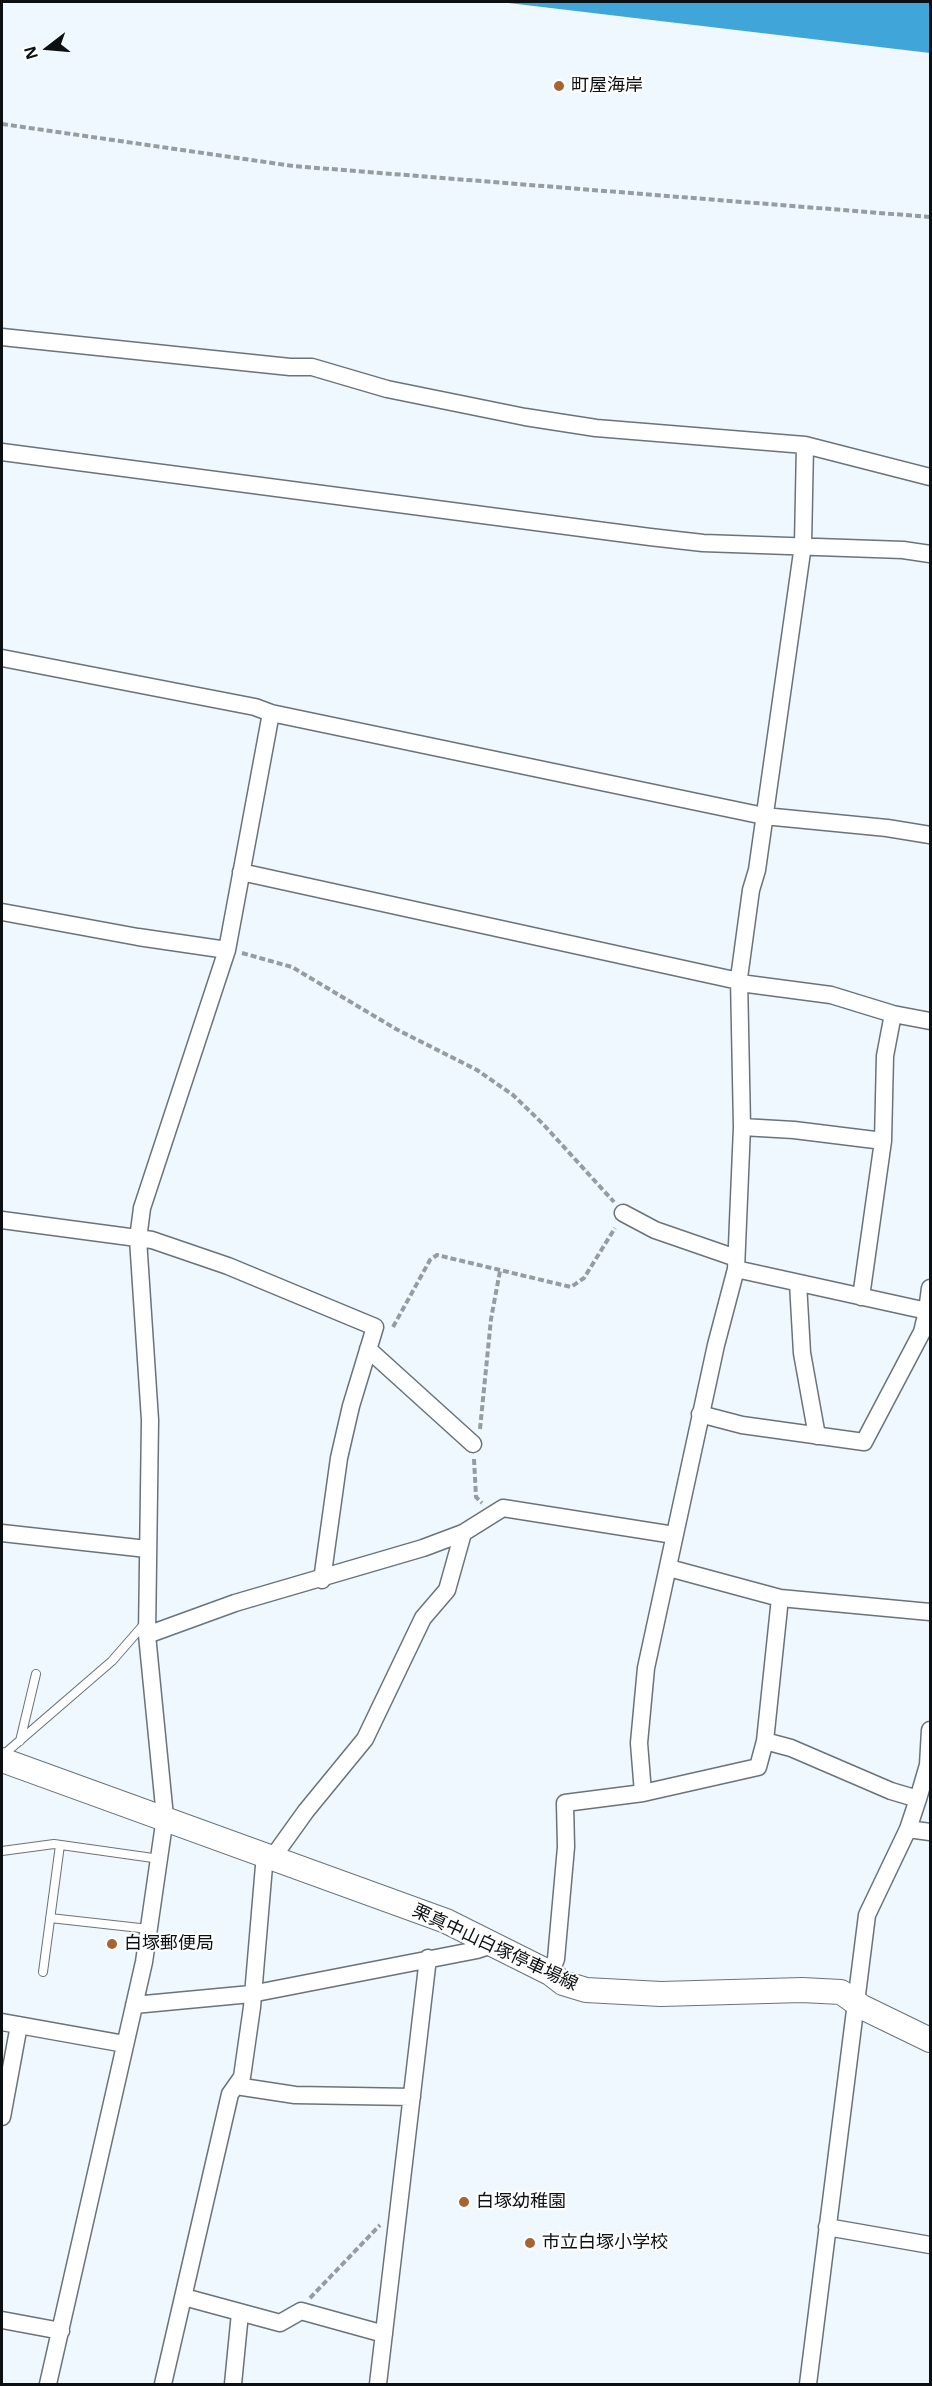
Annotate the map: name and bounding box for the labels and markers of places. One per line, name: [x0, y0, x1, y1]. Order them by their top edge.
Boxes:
place label: 町屋海岸: [571, 75, 643, 97]
marker: 町屋海岸: [552, 79, 566, 93]
place label: 白塚郵便局: [124, 1933, 214, 1955]
marker: 白塚郵便局: [105, 1937, 119, 1951]
place label: 白塚幼稚園: [476, 2191, 566, 2213]
marker: 白塚幼稚園: [457, 2195, 471, 2209]
place label: 市立白塚小学校: [542, 2232, 668, 2254]
marker: 市立白塚小学校: [523, 2236, 537, 2250]

